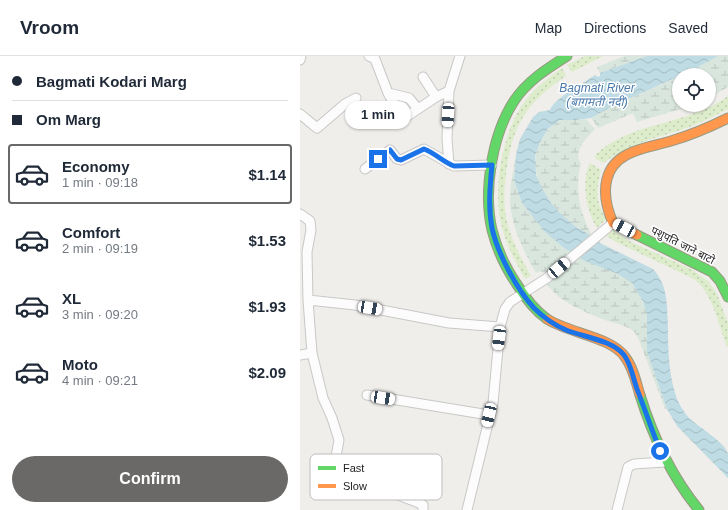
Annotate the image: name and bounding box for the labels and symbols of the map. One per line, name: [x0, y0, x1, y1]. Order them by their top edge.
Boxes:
water label: Bagmati River (बागमती नदी): [559, 81, 636, 109]
callout: 1 min: [345, 101, 411, 129]
car: [441, 103, 455, 127]
route end: [369, 150, 387, 168]
car: [611, 217, 637, 239]
street label: पशुपति जाने बाटो: [649, 224, 717, 267]
car: [546, 256, 572, 280]
car: [357, 300, 383, 316]
car: [492, 325, 506, 351]
car: [370, 390, 396, 406]
car: [480, 402, 498, 428]
route start: [651, 442, 669, 460]
legend: [310, 454, 442, 500]
text: Fast: [343, 462, 364, 474]
text: Slow: [343, 480, 367, 492]

